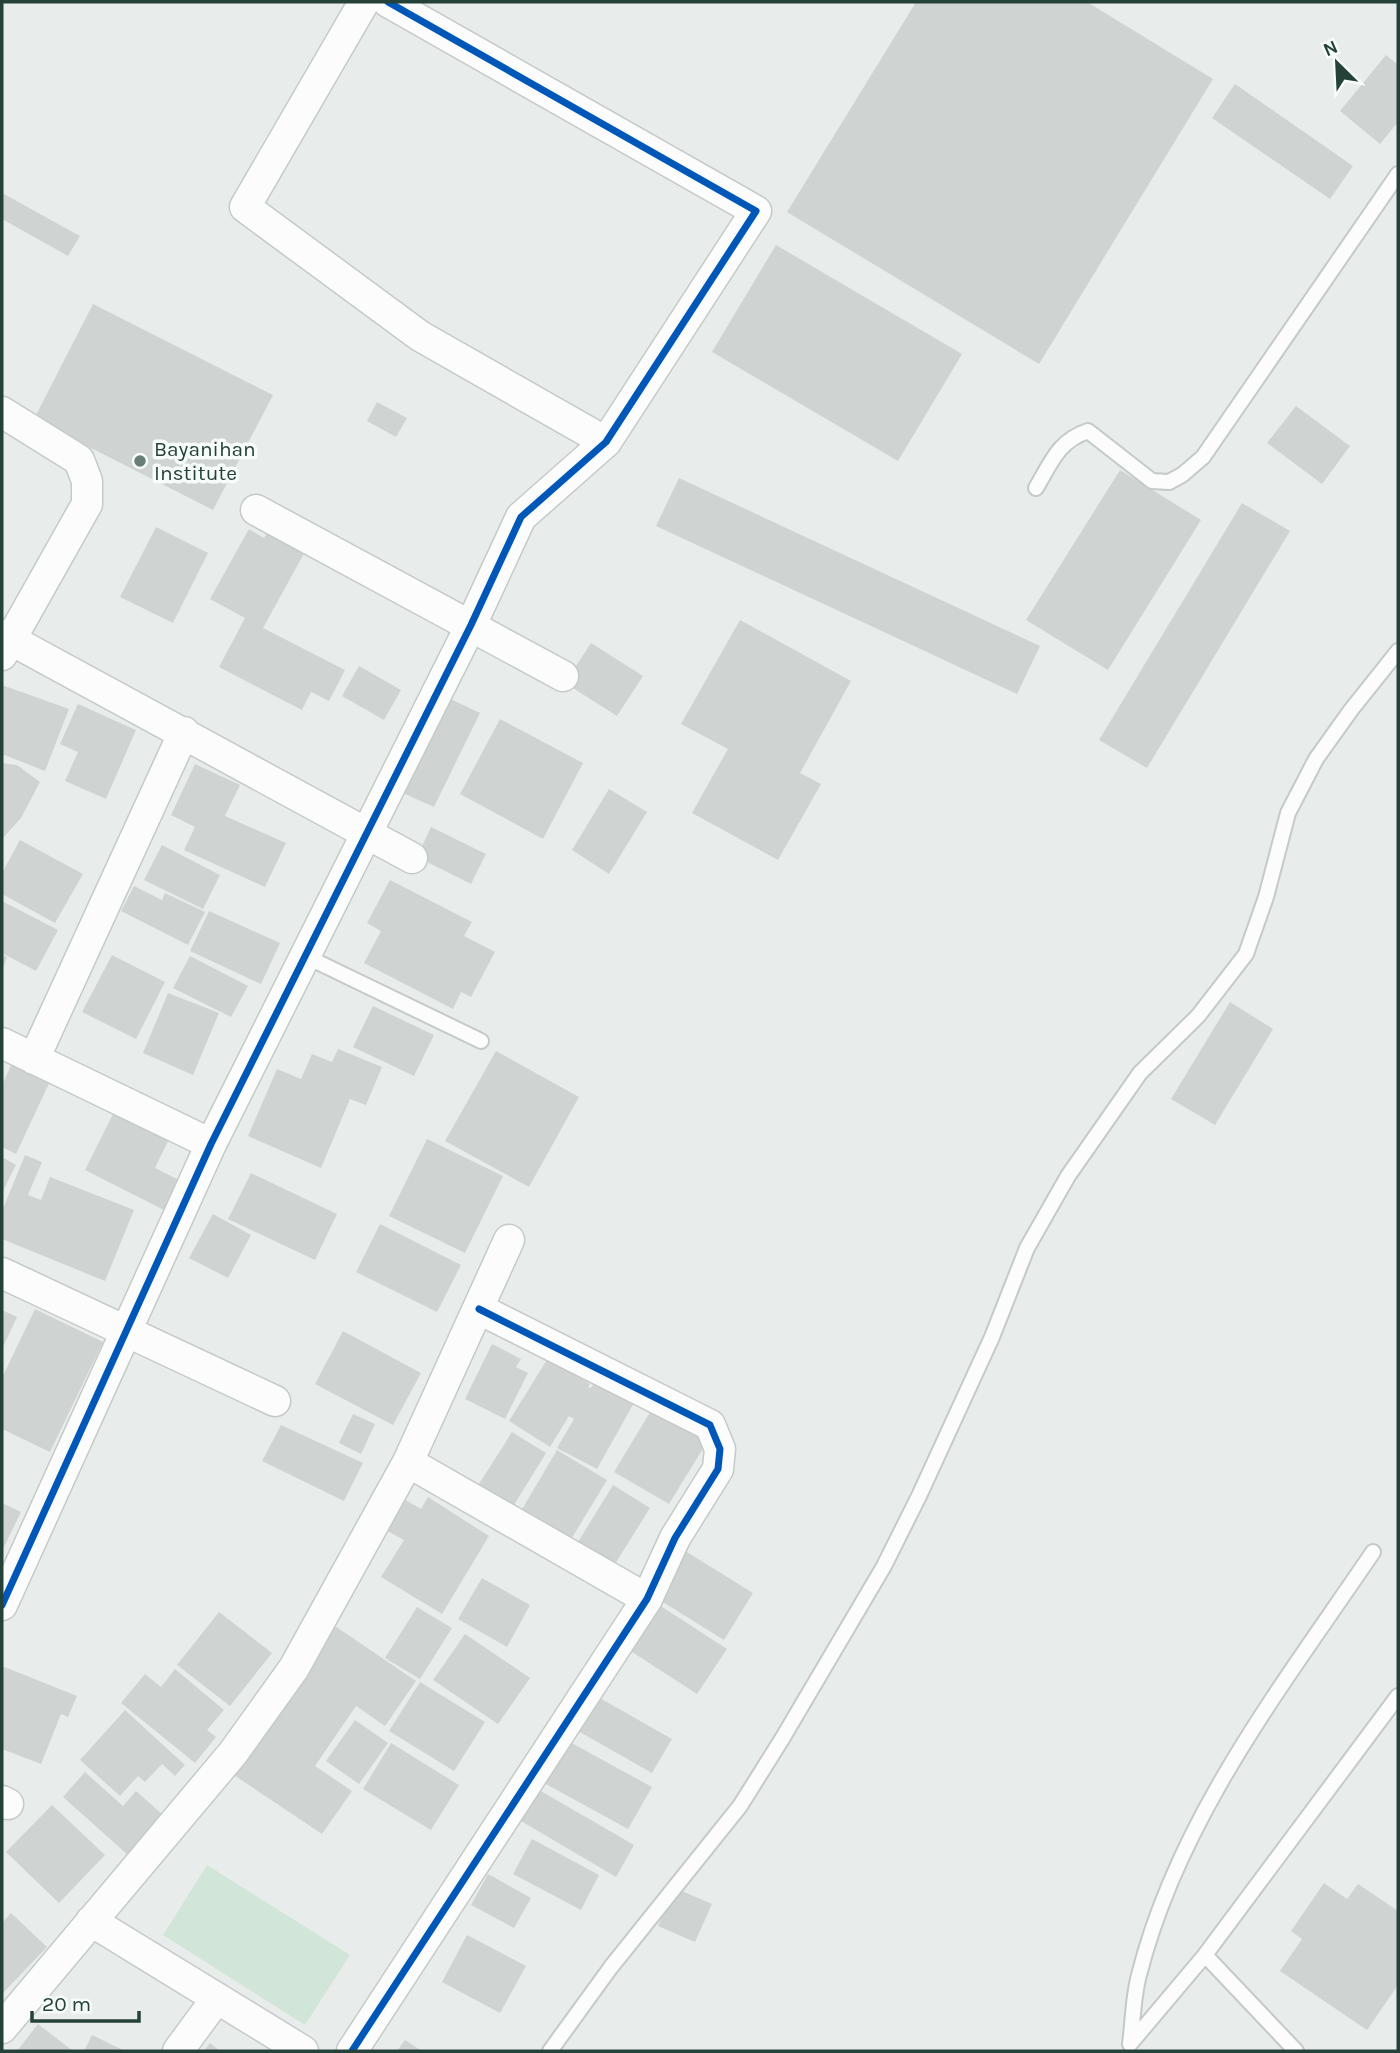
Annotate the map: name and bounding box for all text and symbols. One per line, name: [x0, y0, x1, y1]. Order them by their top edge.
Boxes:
north arrow: [1302, 28, 1372, 98]
text: N: [1320, 36, 1341, 61]
place label: Bayanihan Institute: [154, 437, 256, 485]
marker: Bayanihan Institute: [132, 453, 148, 469]
scale bar: [32, 1980, 138, 2024]
text: 20 m: [42, 1992, 91, 2016]

